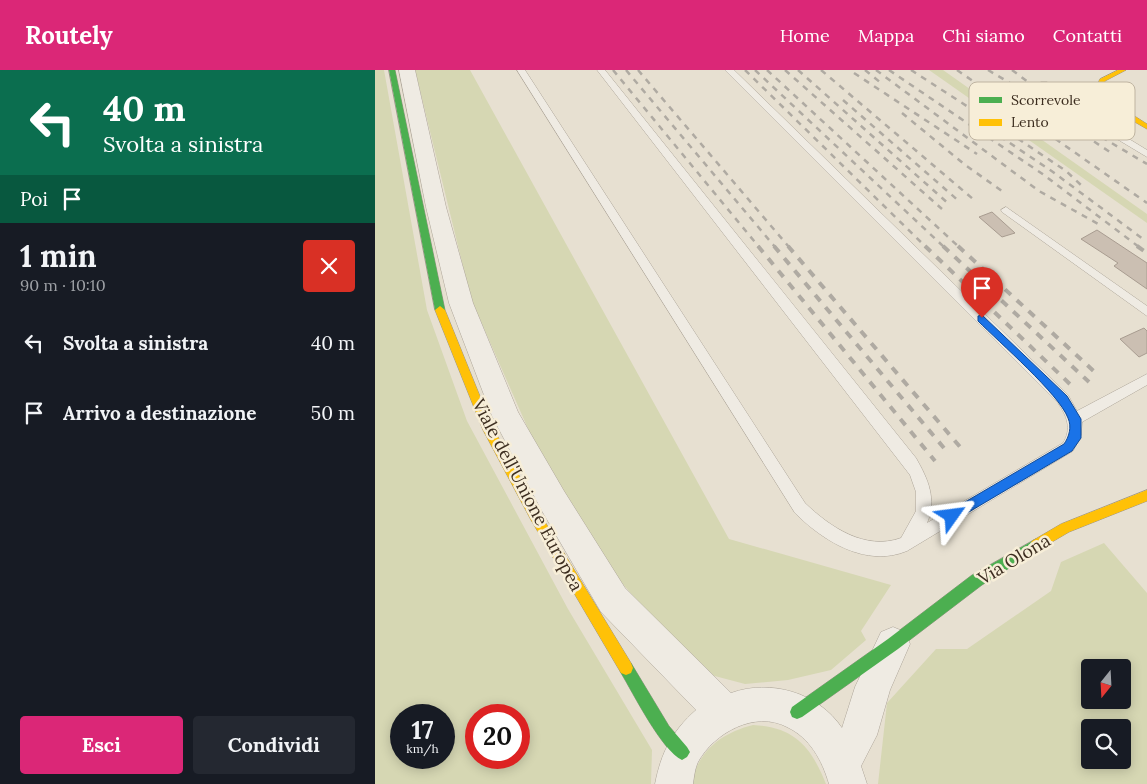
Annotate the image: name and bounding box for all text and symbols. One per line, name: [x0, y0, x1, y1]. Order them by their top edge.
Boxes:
text: Routely: [25, 20, 113, 51]
text: Home: [780, 24, 830, 47]
text: Mappa: [858, 24, 914, 47]
text: Chi siamo: [942, 24, 1025, 47]
text: Contatti: [1053, 24, 1122, 47]
legend: [969, 82, 1135, 140]
text: 40 m: [103, 86, 186, 131]
icon: left: [20, 90, 85, 155]
text: Scorrevole: [1011, 91, 1081, 109]
text: Lento: [1011, 113, 1049, 131]
text: Svolta a sinistra: [103, 130, 263, 158]
icon: arrive: [58, 185, 86, 213]
text: Poi: [20, 187, 48, 211]
text: 1 min: [20, 237, 97, 275]
button: close: [303, 240, 355, 292]
pin: [961, 267, 1003, 318]
icon: arrive: [968, 274, 996, 302]
text: 90 m · 10:10: [20, 275, 106, 295]
icon: left: [20, 329, 48, 357]
text: Svolta a sinistra: [63, 331, 208, 355]
text: 40 m: [311, 331, 355, 355]
street label: Viale dell'Unione Europea: [467, 394, 588, 595]
icon: arrive: [20, 399, 48, 427]
text: Arrivo a destinazione: [63, 401, 257, 425]
text: 50 m: [311, 401, 355, 425]
position arrow: [925, 489, 977, 541]
street label: Via Olona: [973, 528, 1054, 590]
north arrow: [1081, 659, 1131, 709]
map controls: [1081, 659, 1131, 769]
speed limit sign: 20: [465, 704, 530, 769]
text: 17: [412, 714, 433, 746]
button: Esci: [20, 716, 183, 774]
button: Condividi: [193, 716, 355, 774]
button: search: [1081, 719, 1131, 769]
text: km/h: [406, 741, 439, 756]

